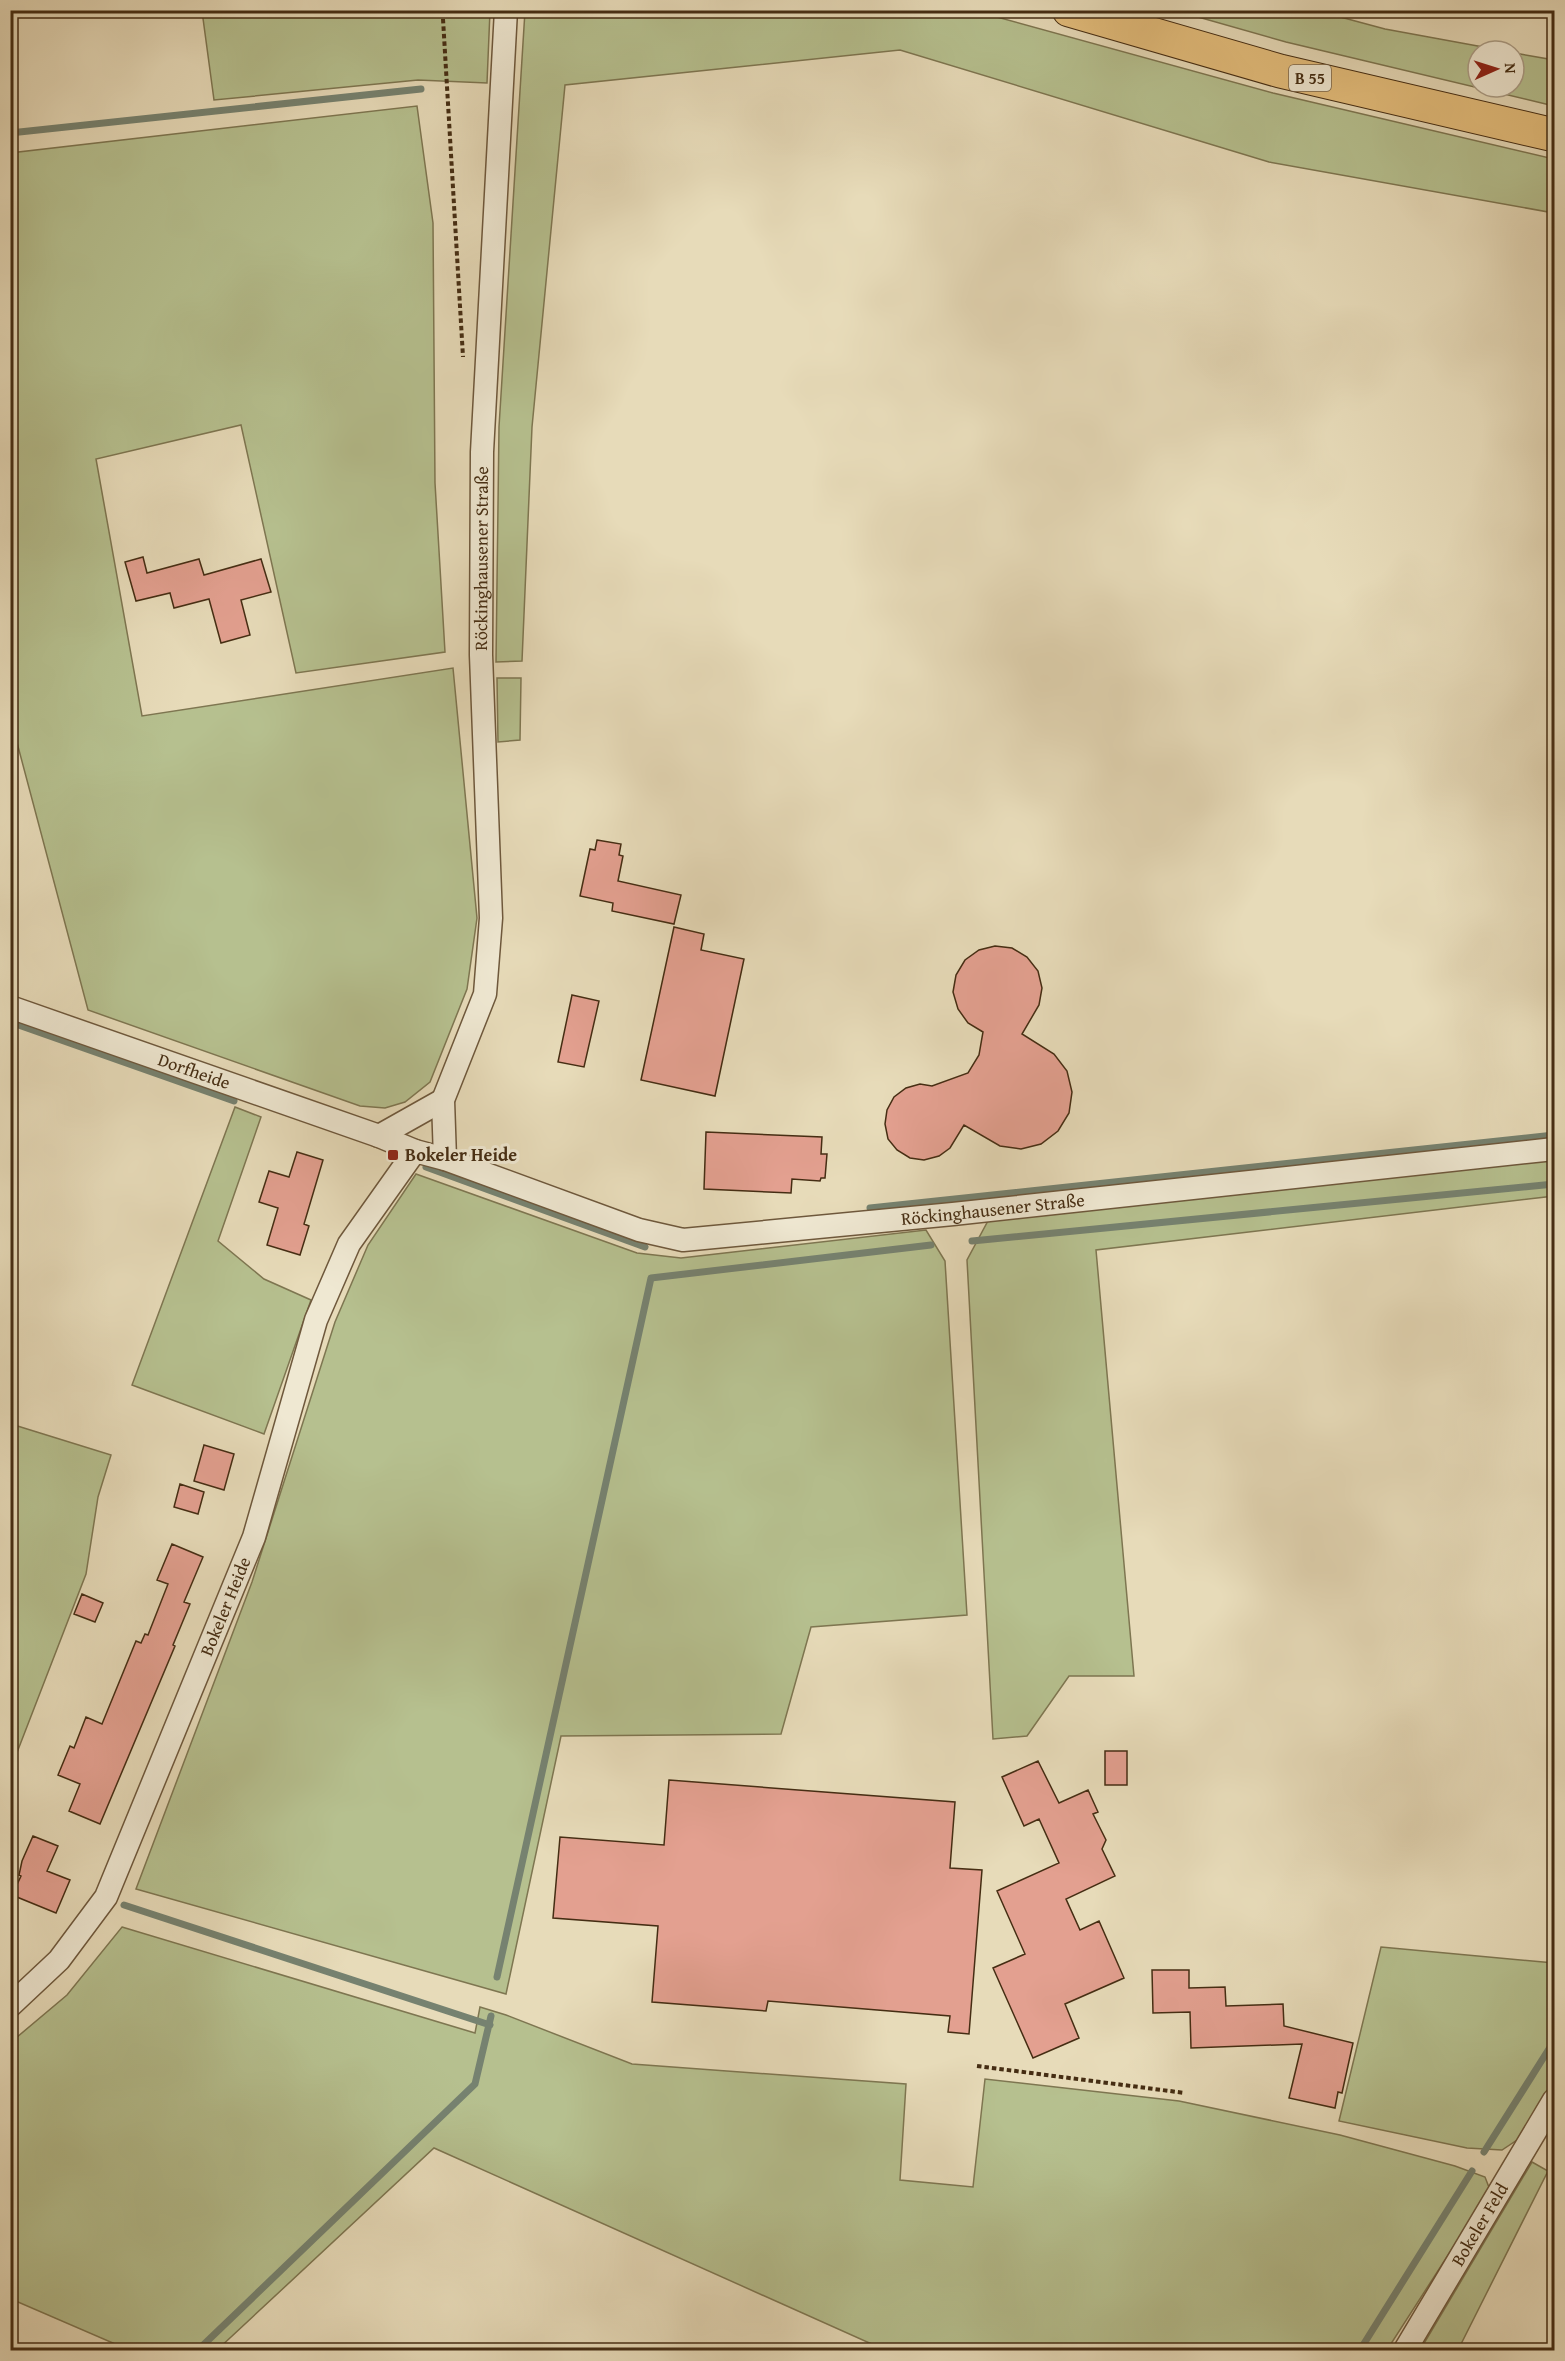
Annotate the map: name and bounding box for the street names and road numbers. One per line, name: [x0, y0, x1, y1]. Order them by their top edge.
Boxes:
road number: B 55: [1289, 65, 1331, 91]
street label: Röckinghausener Straße: [467, 466, 495, 651]
street label: Dorfheide: [154, 1046, 234, 1096]
street label: Röckinghausener Straße: [900, 1186, 1086, 1232]
street label: Bokeler Heide: [193, 1552, 257, 1660]
street label: Bokeler Feld: [1444, 2177, 1515, 2271]

